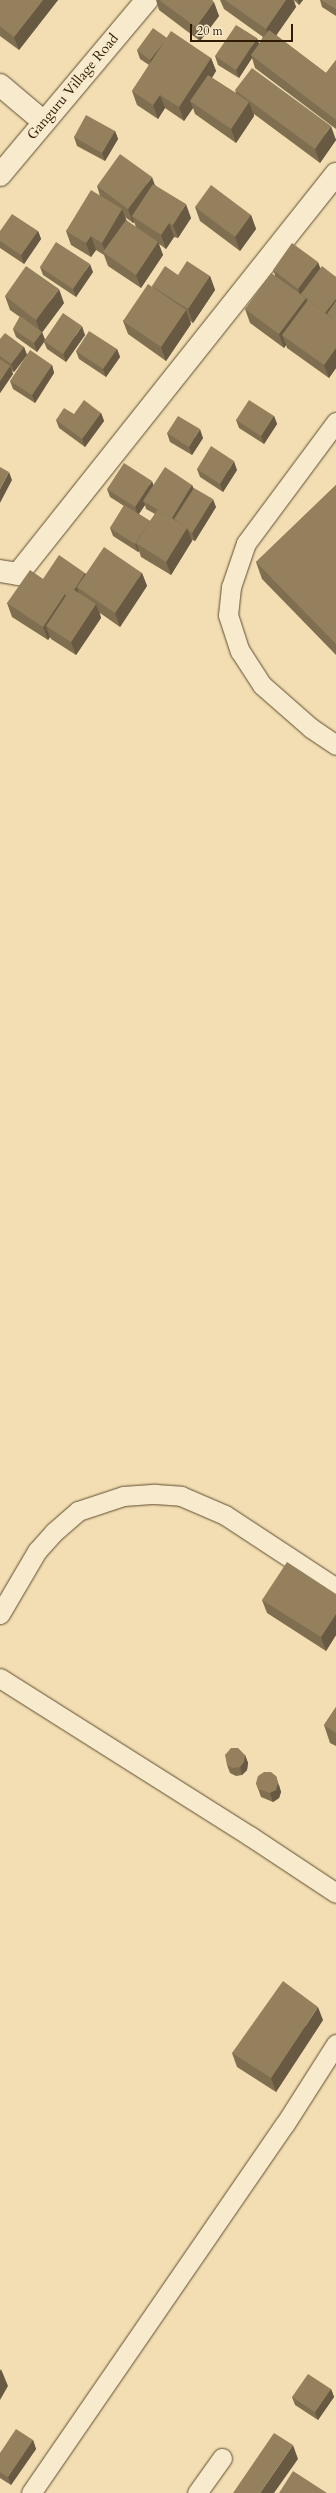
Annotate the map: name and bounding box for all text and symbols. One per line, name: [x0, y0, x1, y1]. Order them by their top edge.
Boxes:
scale bar: [192, 16, 295, 42]
text: 20 m: [197, 23, 223, 39]
street label: Ganguru Village Road: [24, 31, 122, 143]

